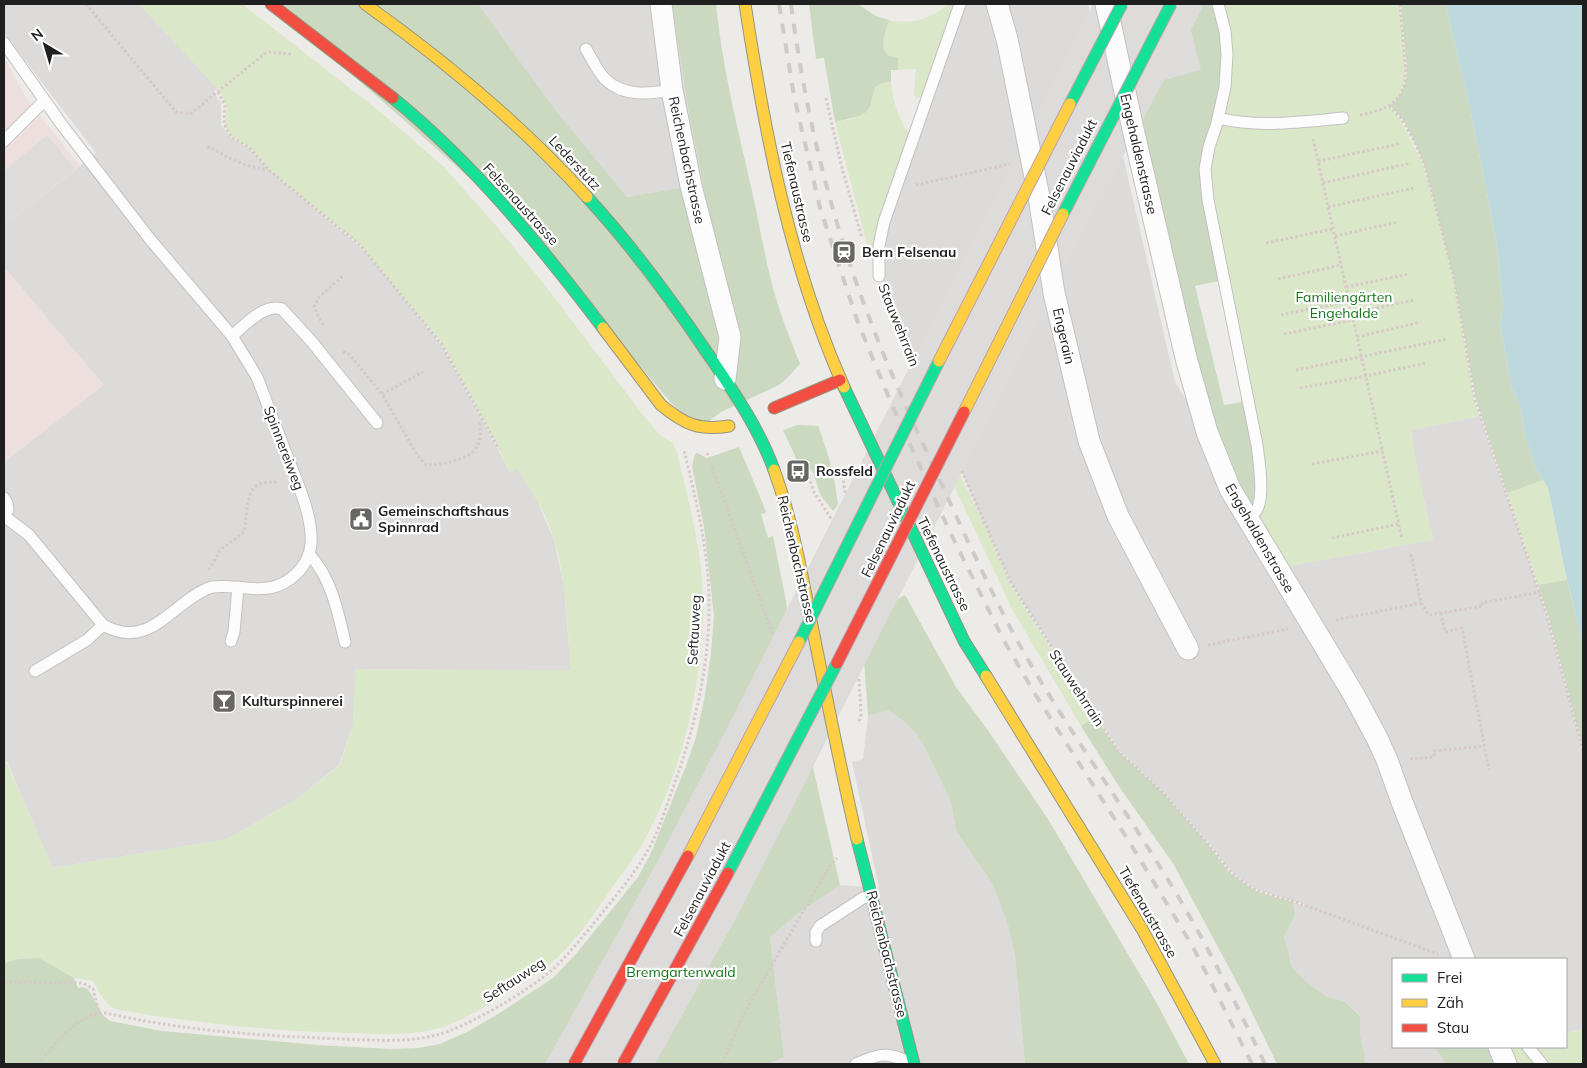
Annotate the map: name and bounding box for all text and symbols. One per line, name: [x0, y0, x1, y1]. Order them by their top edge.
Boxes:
north arrow: [20, 20, 70, 70]
text: N: [27, 24, 47, 45]
street label: Engehaldenstrasse: [1116, 92, 1162, 216]
street label: Reichenbachstrasse: [665, 95, 709, 225]
street label: Felsenauviadukt: [1037, 116, 1101, 218]
street label: Lederstutz: [545, 132, 605, 194]
street label: Tiefenaustrasse: [777, 140, 817, 244]
street label: Felsenaustrasse: [479, 159, 563, 249]
station icon: Bern Felsenau: [831, 239, 857, 265]
place label: Bern Felsenau: [862, 243, 956, 261]
street label: Stauwehrrain: [874, 281, 924, 369]
park label: Familiengärten Engehalde: [1295, 288, 1393, 322]
street label: Engerain: [1049, 306, 1079, 366]
street label: Spinnereiweg: [260, 403, 308, 493]
bus stop icon: Rossfeld: [785, 458, 811, 484]
place label: Rossfeld: [816, 462, 873, 480]
street label: Felsenauviadukt: [857, 478, 919, 580]
street label: Engehaldenstrasse: [1221, 480, 1299, 596]
street label: Reichenbachstrasse: [774, 494, 820, 624]
place label: Gemeinschaftshaus Spinnrad: [378, 502, 509, 536]
public building icon: Gemeinschaftshaus Spinnrad: [348, 506, 374, 532]
street label: Tiefenaustrasse: [913, 514, 975, 614]
street label: Seftauweg: [683, 594, 705, 666]
street label: Stauwehrrain: [1045, 646, 1109, 730]
bar icon: Kulturspinnerei: [211, 688, 237, 714]
place label: Kulturspinnerei: [242, 692, 343, 710]
street label: Felsenauviadukt: [669, 838, 735, 940]
street label: Tiefenaustrasse: [1114, 863, 1182, 961]
street label: Reichenbachstrasse: [863, 889, 911, 1019]
street label: Seftauweg: [480, 953, 548, 1007]
legend: [1392, 958, 1567, 1048]
park label: Bremgartenwald: [626, 963, 736, 981]
text: Frei: [1437, 968, 1462, 987]
text: Zäh: [1437, 993, 1464, 1012]
text: Stau: [1437, 1018, 1469, 1037]

